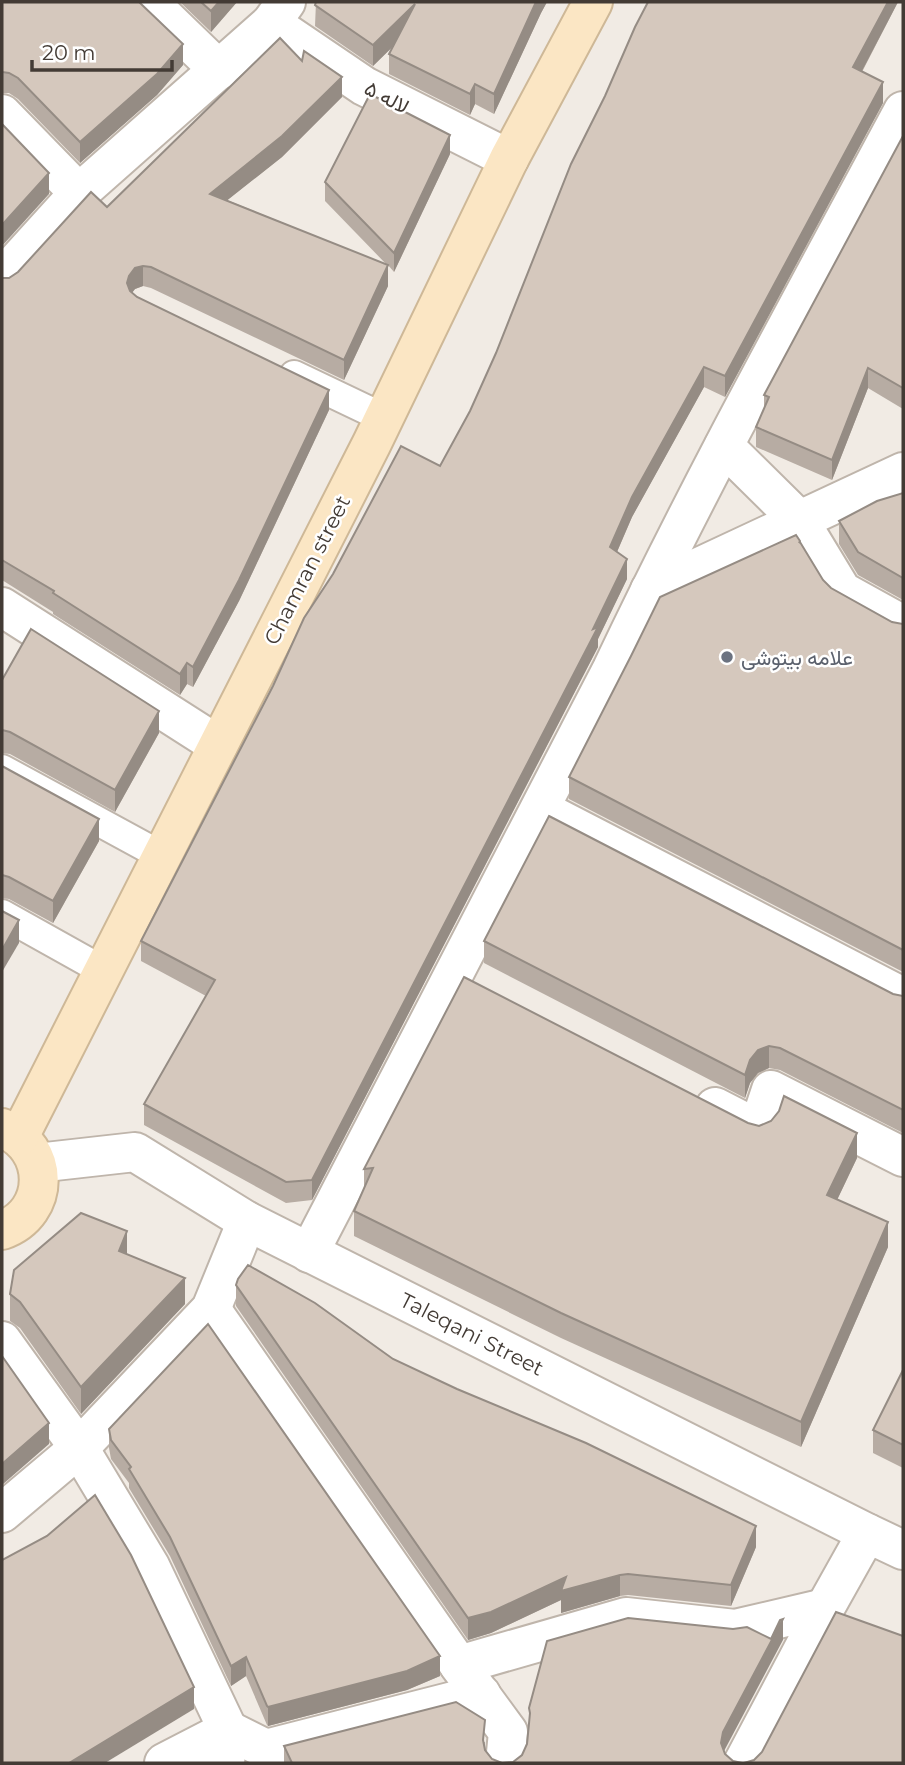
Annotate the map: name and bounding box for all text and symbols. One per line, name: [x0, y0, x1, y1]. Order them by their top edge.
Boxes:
scale bar: [32, 28, 172, 72]
text: 20 m: [42, 40, 96, 65]
street label: لاله ۵: [360, 75, 414, 119]
street label: Chamran street: [259, 491, 355, 649]
place label: علامه بیتوشی: [741, 645, 853, 671]
marker: علامه بیتوشی: [719, 649, 735, 665]
street label: Taleqani Street: [396, 1287, 548, 1381]

